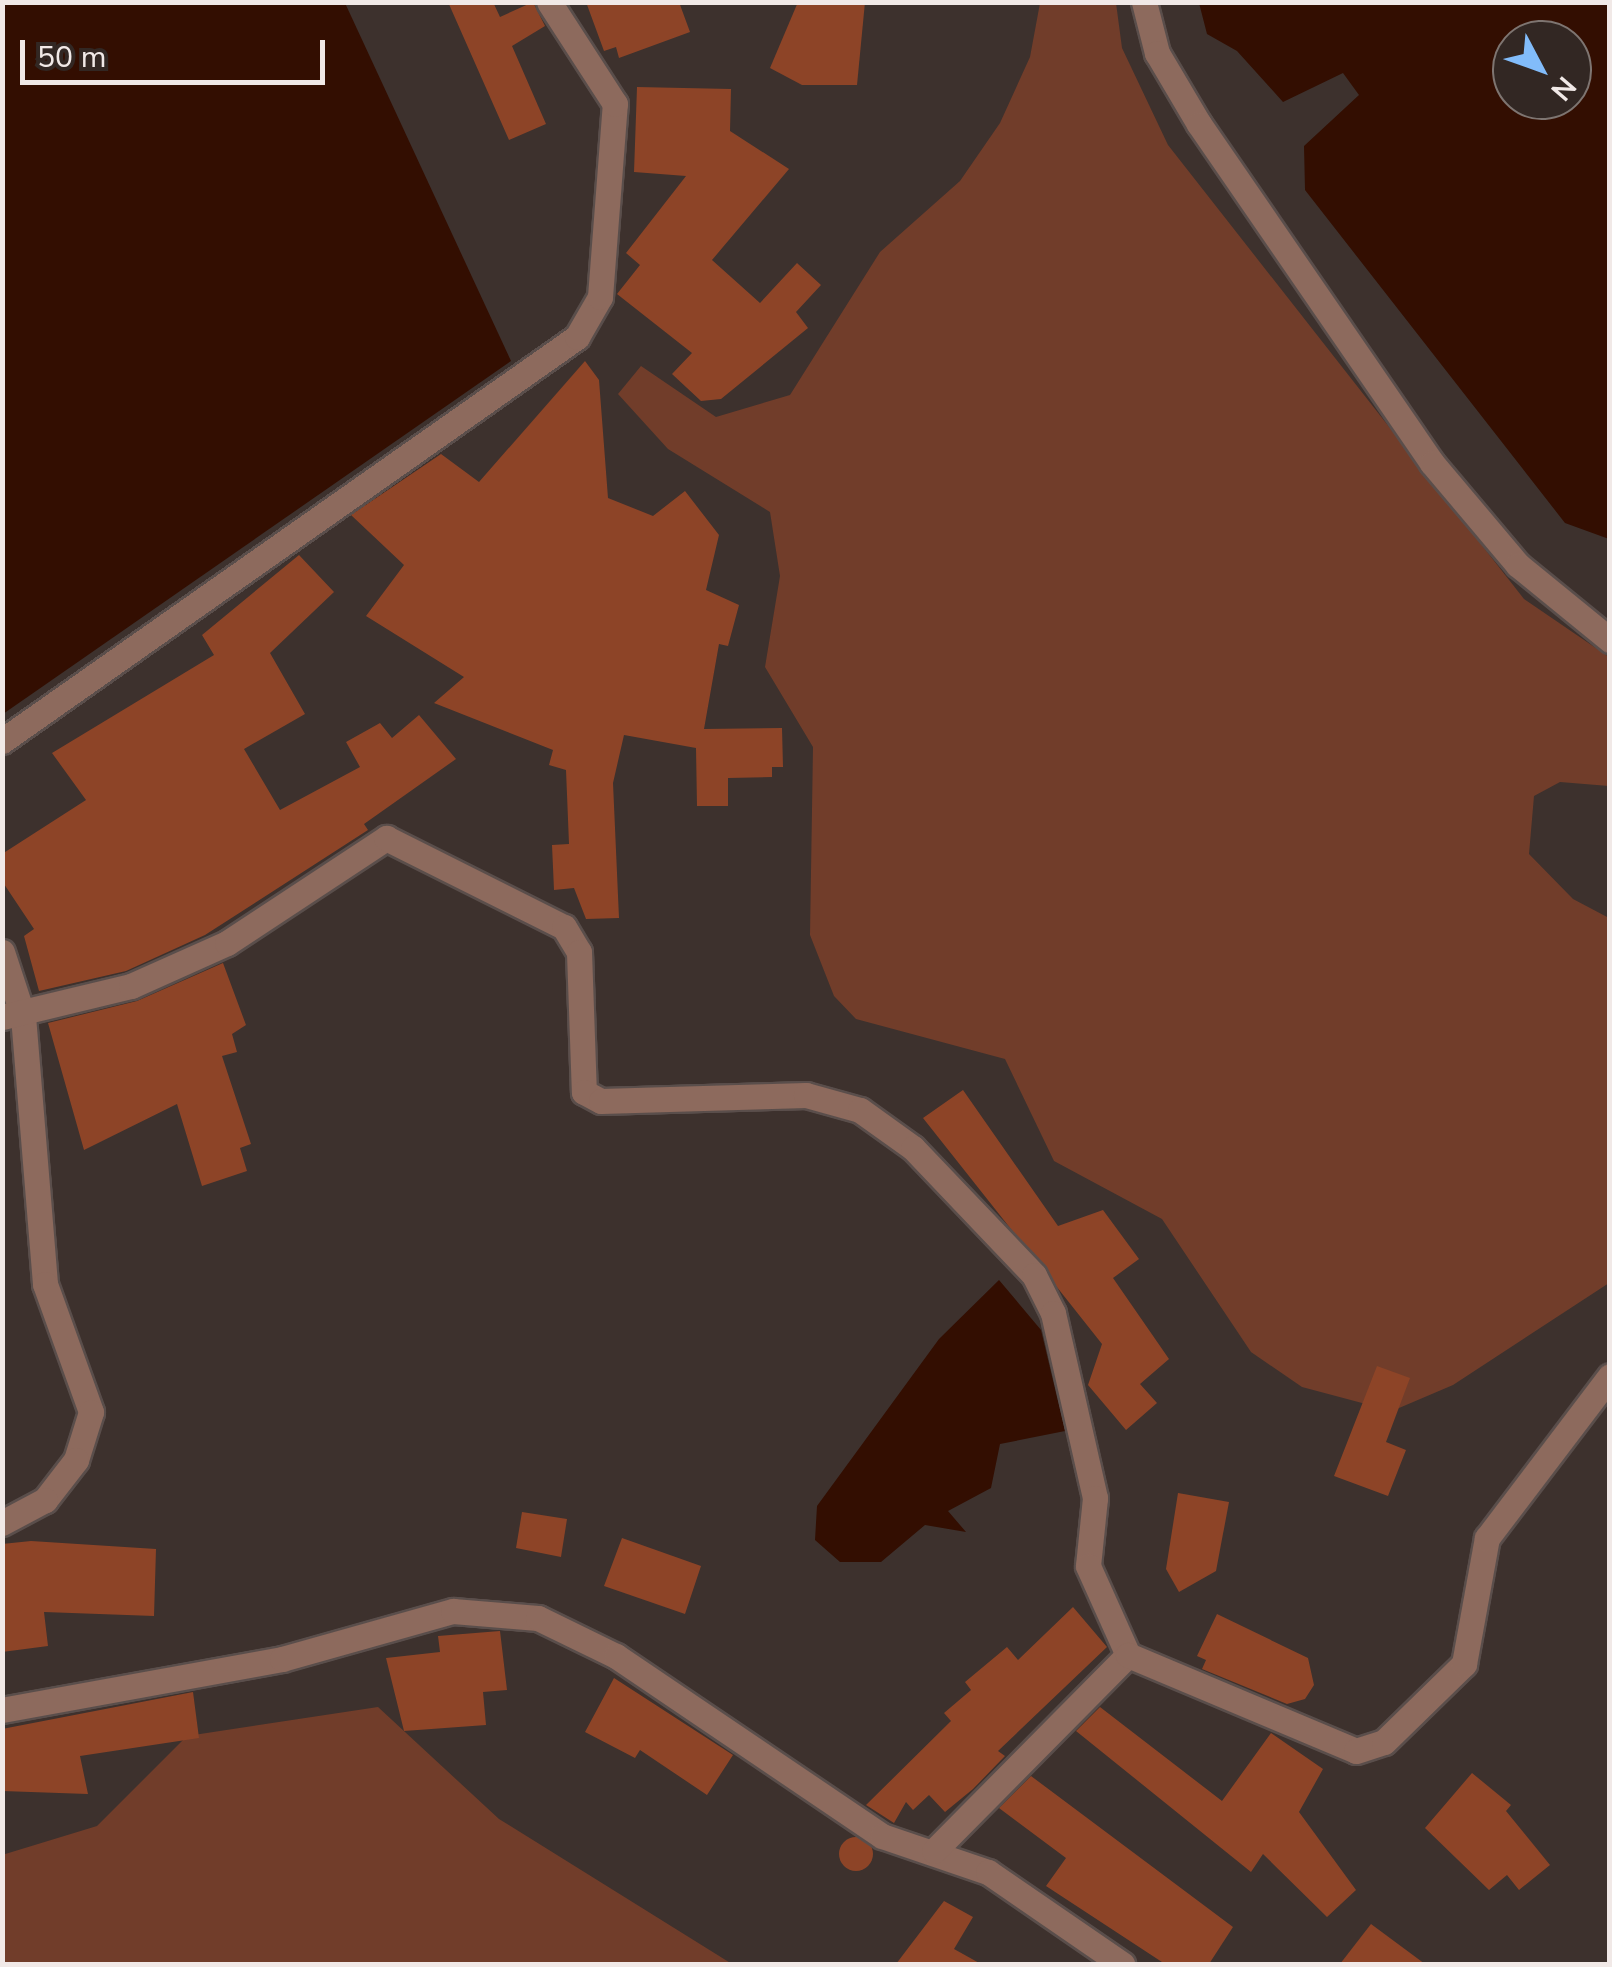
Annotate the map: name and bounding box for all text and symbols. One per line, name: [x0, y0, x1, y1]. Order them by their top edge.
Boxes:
scale bar: [25, 20, 330, 82]
north arrow: [1492, 20, 1592, 120]
text: 50 m: [37, 37, 106, 78]
text: N: [1542, 68, 1584, 109]

